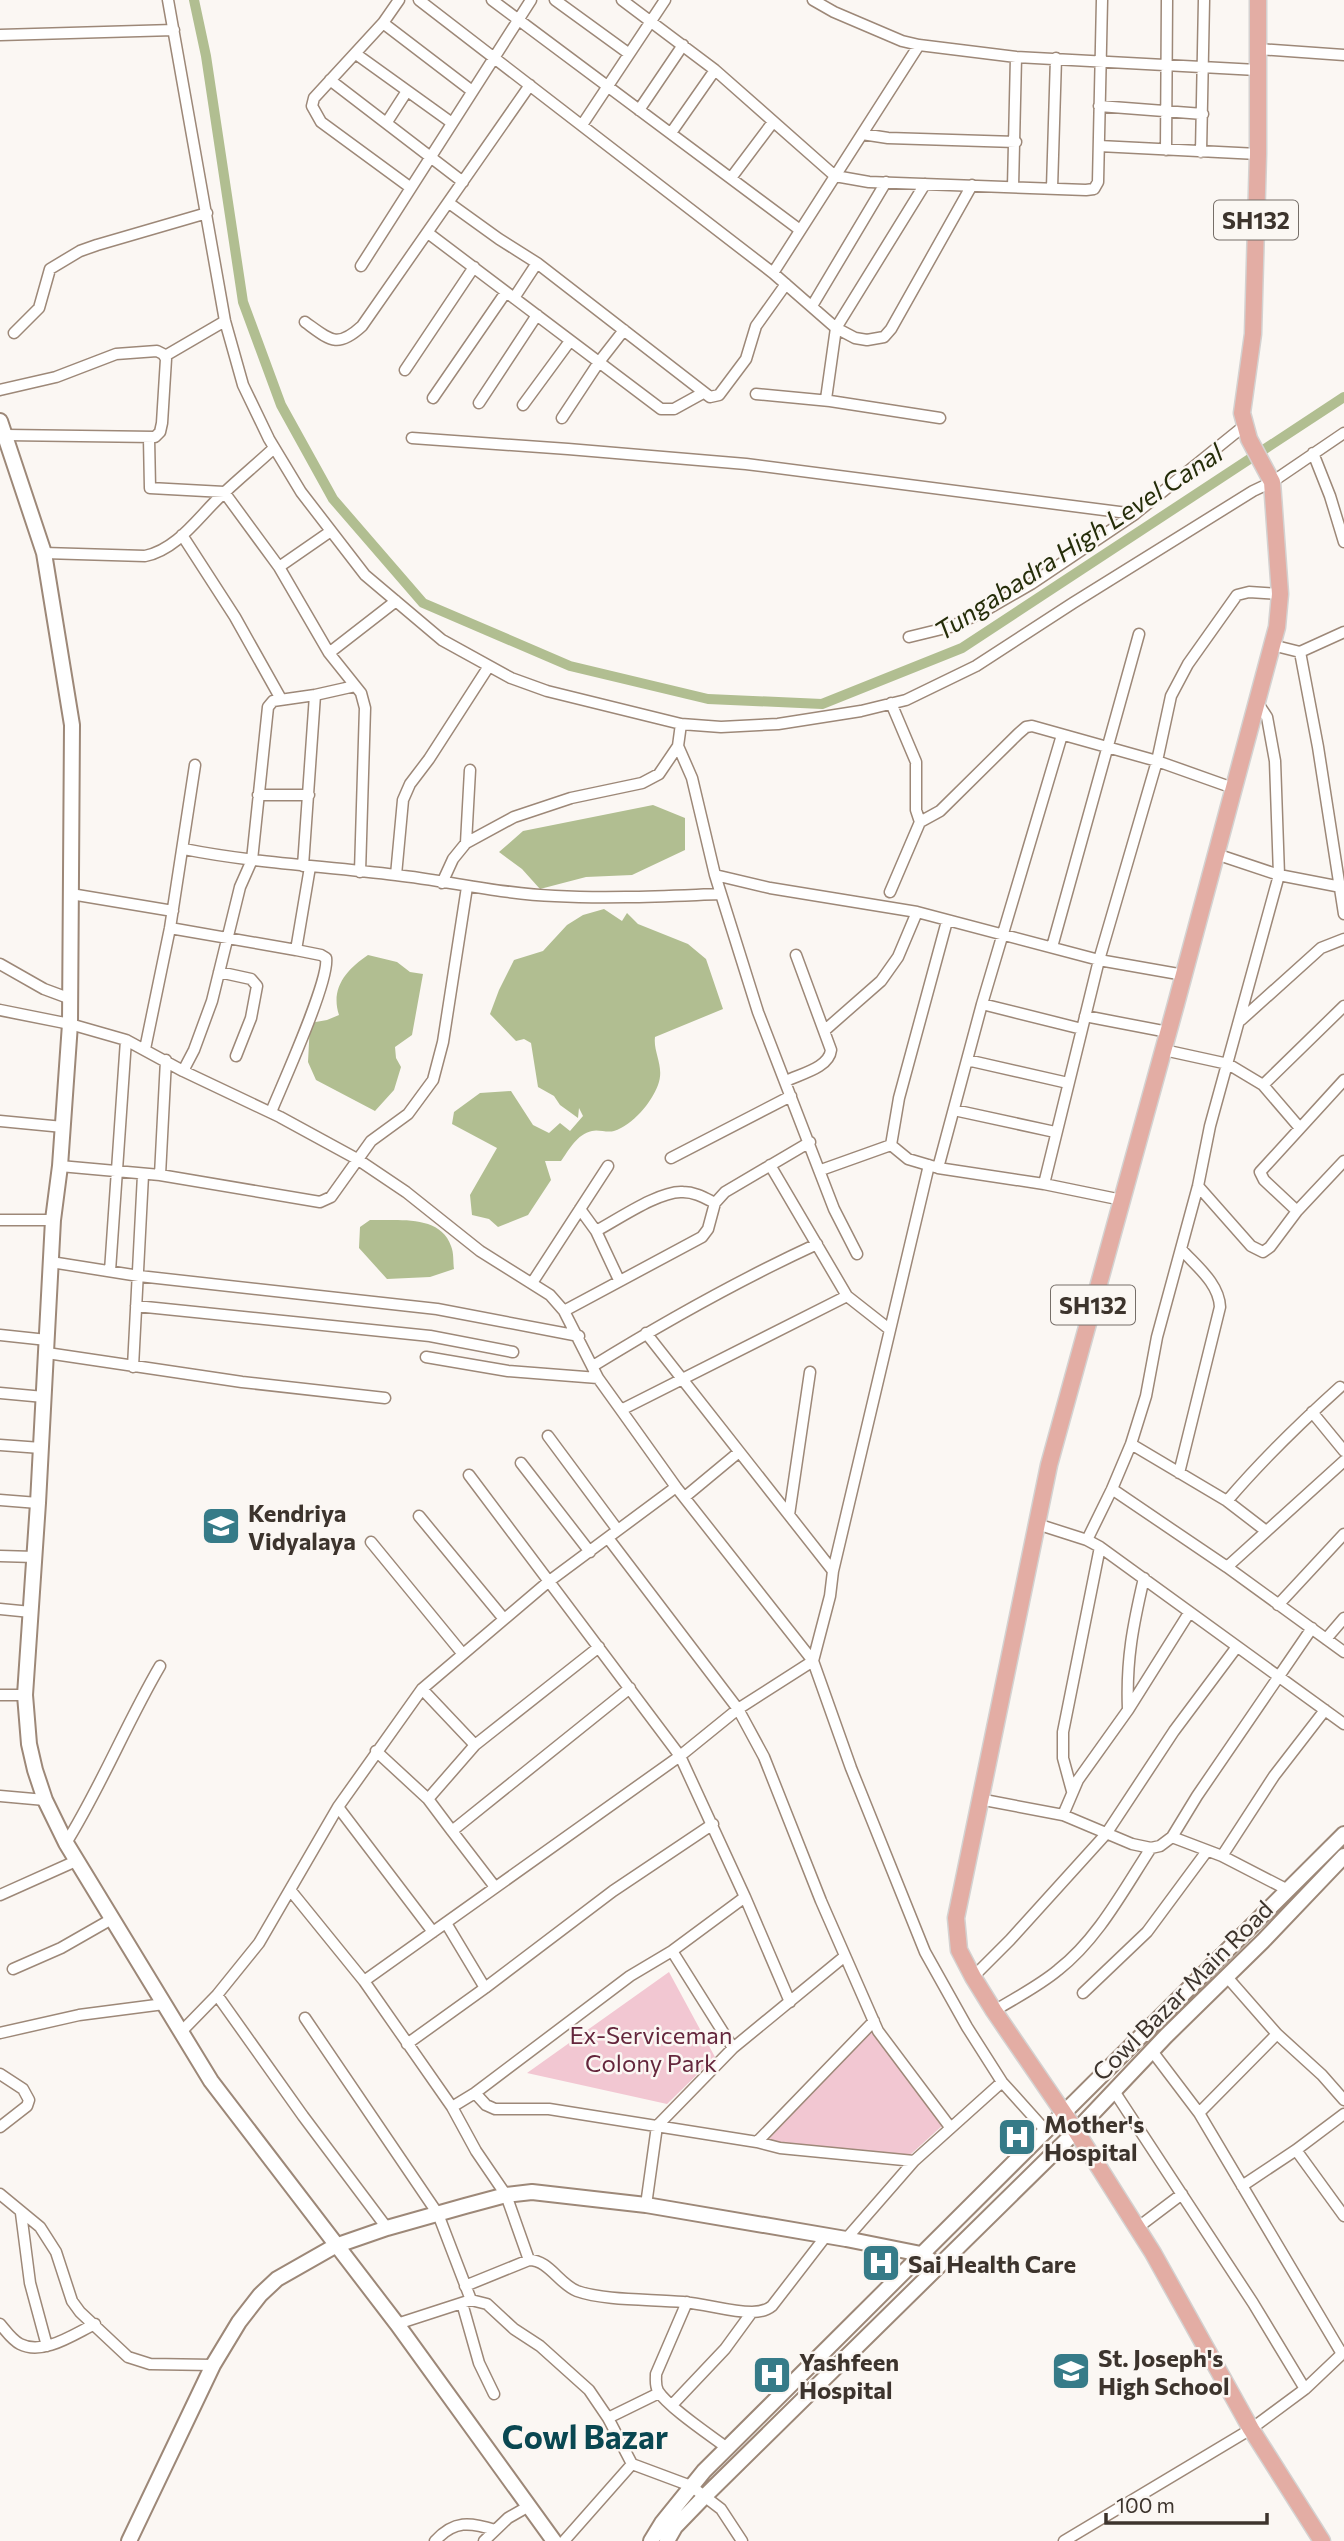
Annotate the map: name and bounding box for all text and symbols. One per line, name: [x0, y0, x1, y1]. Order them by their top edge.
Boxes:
road number: SH132: [1214, 200, 1298, 240]
water label: Tungabadra High Level Canal: [928, 435, 1229, 646]
road number: SH132: [1051, 1286, 1135, 1324]
place label: Kendriya Vidyalaya: [248, 1498, 356, 1555]
school or university icon: Kendriya Vidyalaya: [200, 1505, 242, 1547]
street label: Cowl Bazar Main Road: [1086, 1894, 1278, 2086]
park label: Ex-Serviceman Colony Park: [569, 2020, 733, 2077]
place label: Mother's Hospital: [1044, 2109, 1144, 2166]
hospital icon: Mother's Hospital: [996, 2116, 1038, 2158]
hospital icon: Sai Health Care: [860, 2242, 902, 2284]
place label: Sai Health Care: [908, 2249, 1076, 2278]
place label: St. Joseph's High School: [1098, 2343, 1230, 2400]
place label: Yashfeen Hospital: [799, 2347, 899, 2404]
school or university icon: St. Joseph's High School: [1050, 2350, 1092, 2392]
hospital icon: Yashfeen Hospital: [751, 2354, 793, 2396]
district label: Cowl Bazar: [502, 2416, 668, 2456]
scale bar: [1106, 2482, 1267, 2526]
text: 100 m: [1116, 2492, 1175, 2517]

